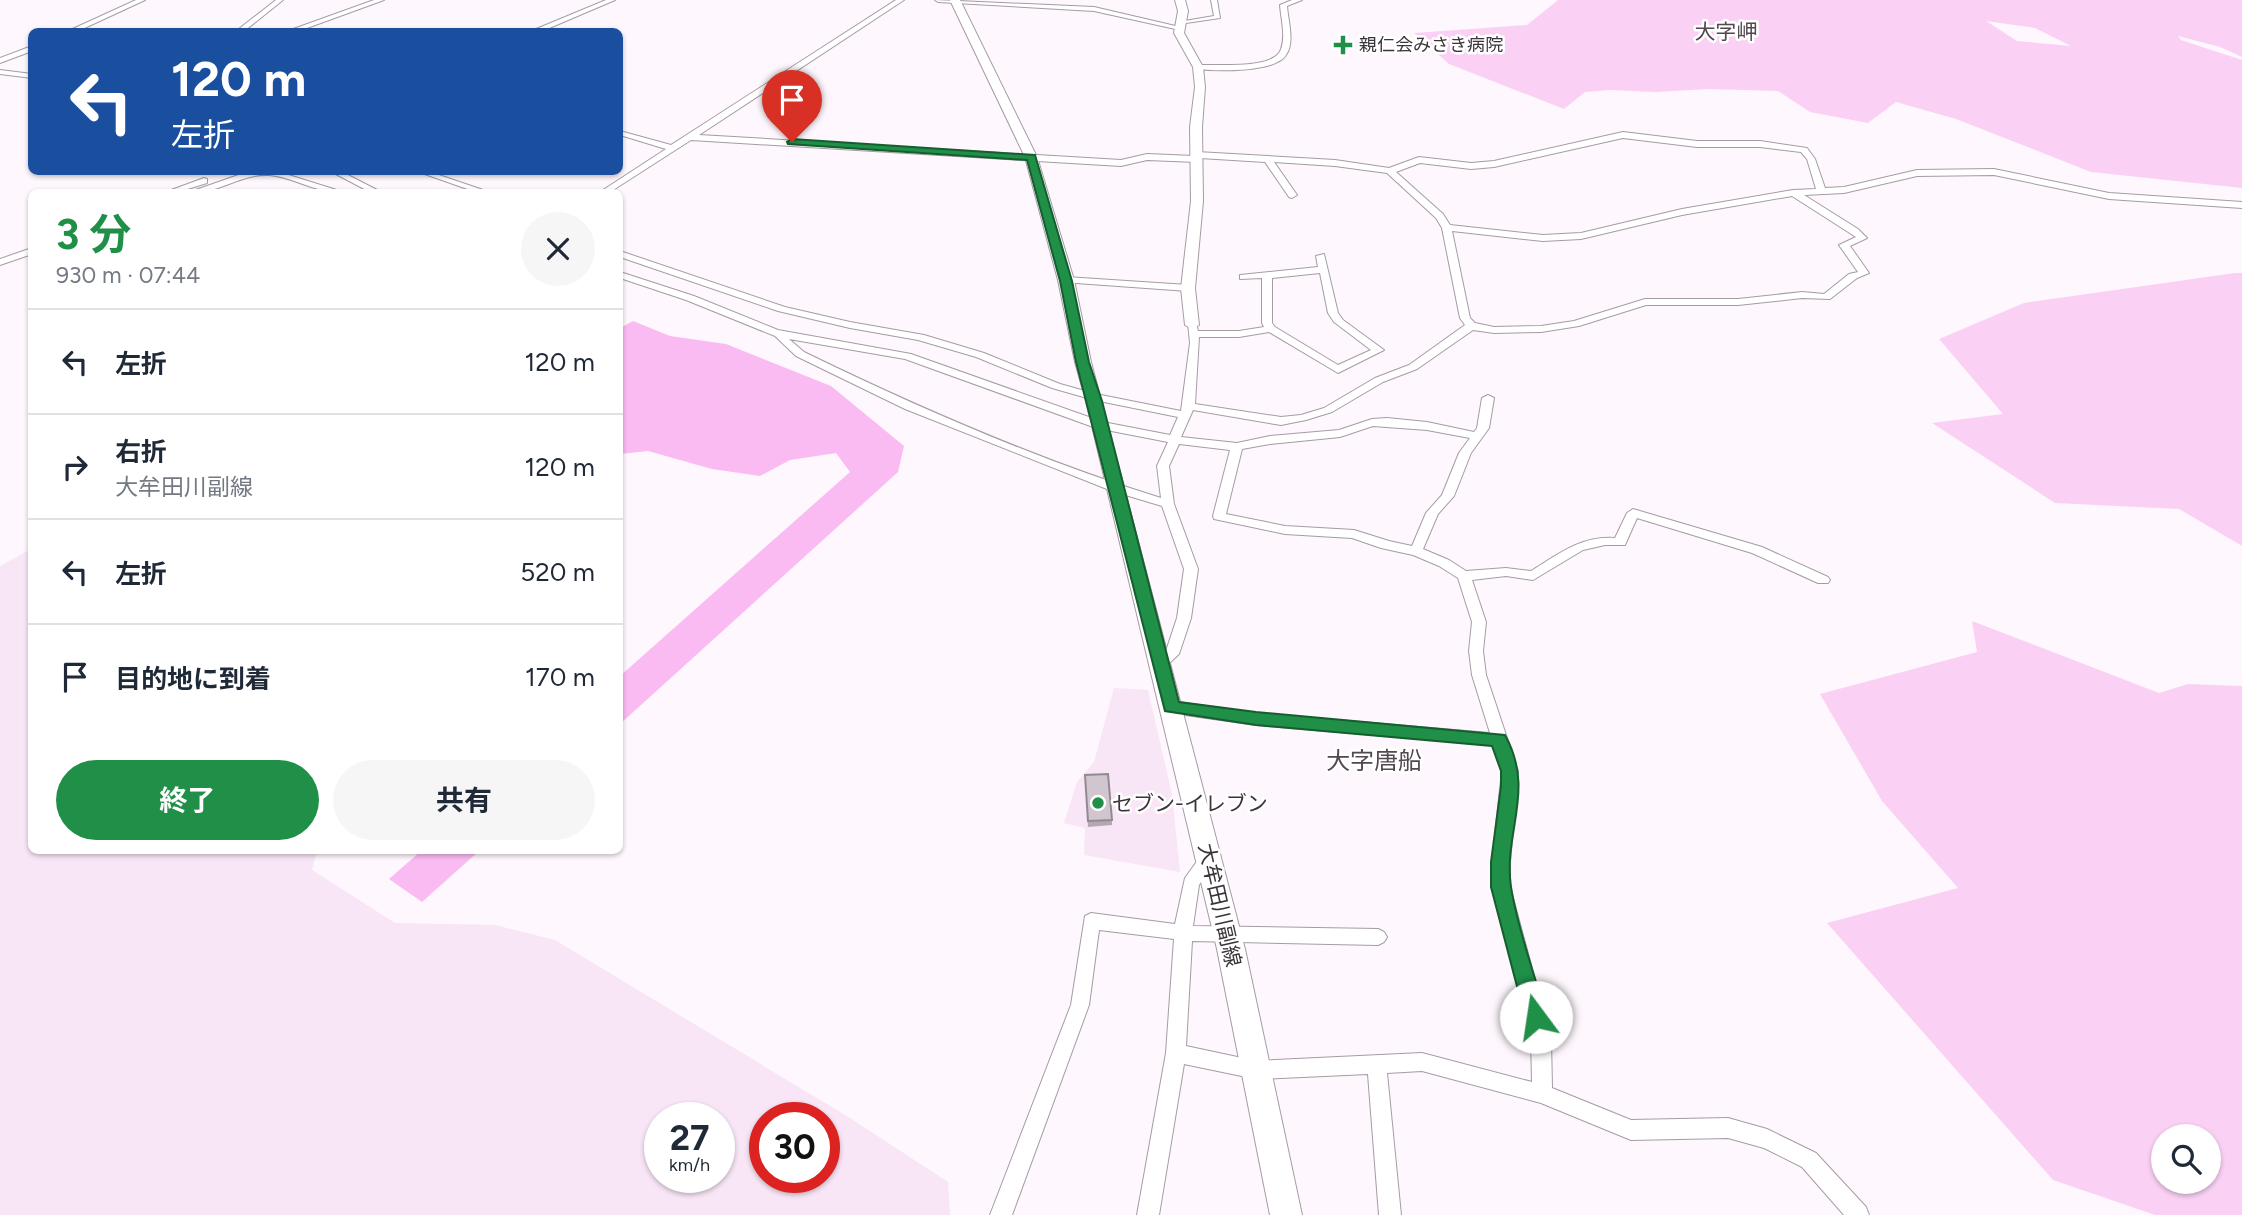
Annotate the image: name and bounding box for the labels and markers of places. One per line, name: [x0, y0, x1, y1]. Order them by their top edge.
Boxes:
place label: 親仁会みさき病院: [1359, 34, 1503, 56]
marker: 親仁会みさき病院: [1333, 35, 1353, 55]
pin: [762, 70, 822, 142]
place label: セブン-イレブン: [1112, 791, 1268, 816]
marker: セブン-イレブン: [1090, 795, 1106, 811]

